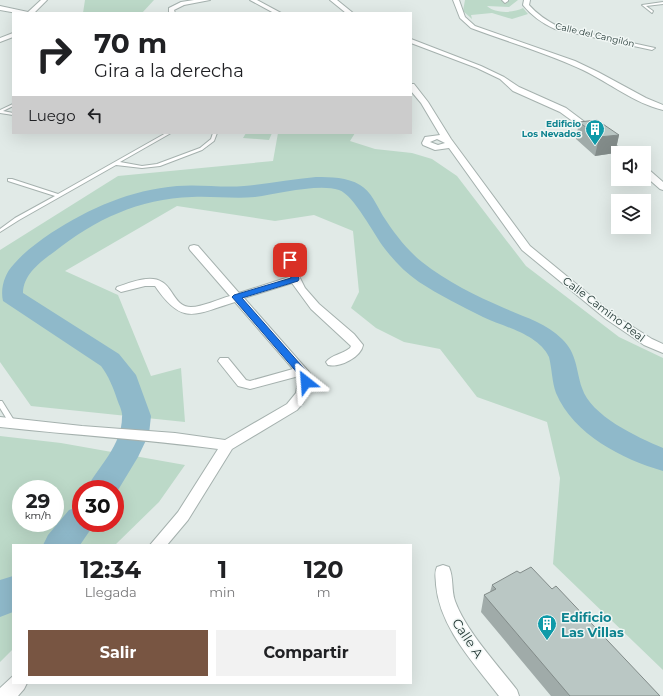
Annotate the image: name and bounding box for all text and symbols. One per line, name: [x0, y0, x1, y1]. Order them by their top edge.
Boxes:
street label: Calle del Cangilón: [554, 20, 636, 49]
text: 70 m: [94, 26, 167, 60]
icon: right: [28, 28, 80, 80]
text: Gira a la derecha: [94, 60, 244, 82]
icon: left: [84, 104, 106, 126]
text: Luego: [28, 106, 76, 125]
place label: Edificio Los Nevados: [522, 118, 581, 139]
building icon: Edificio Los Nevados: [584, 118, 606, 146]
map controls: [611, 146, 651, 234]
button: sound: [611, 146, 651, 186]
button: layers: [611, 194, 651, 234]
pin: [273, 243, 307, 277]
icon: arrive: [279, 249, 301, 271]
street label: Calle Camino Real: [560, 273, 648, 345]
position arrow: [285, 361, 327, 403]
speed limit sign: 30: [72, 480, 124, 532]
text: 29: [26, 489, 50, 513]
text: km/h: [25, 509, 51, 522]
text: 12:34: [80, 555, 141, 584]
text: 1: [218, 555, 227, 584]
text: 120: [304, 555, 344, 584]
text: Llegada: [85, 584, 137, 600]
text: min: [209, 584, 235, 600]
text: m: [317, 584, 331, 600]
place label: Edificio Las Villas: [561, 609, 624, 640]
building icon: Edificio Las Villas: [536, 613, 558, 641]
street label: Calle A: [449, 615, 487, 661]
button: Salir: [28, 630, 208, 676]
button: Compartir: [216, 630, 396, 676]

